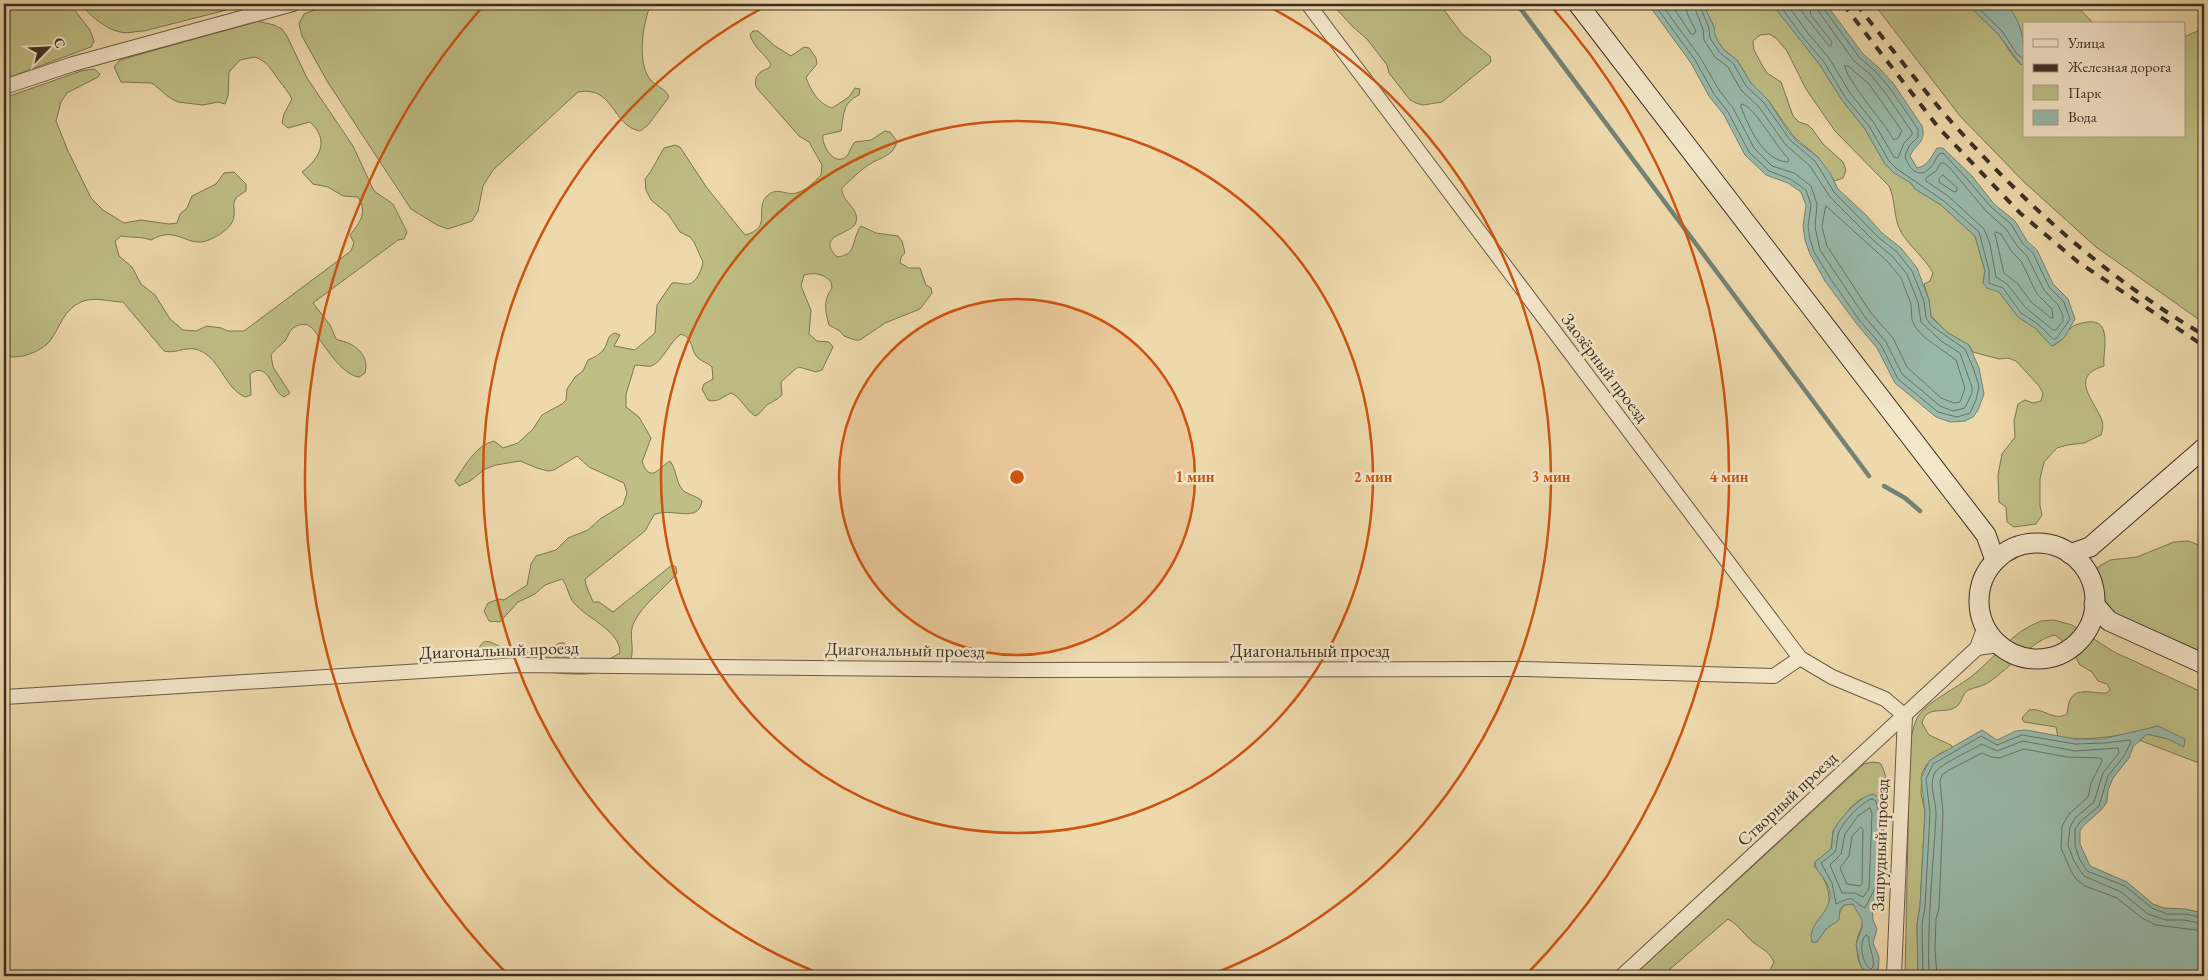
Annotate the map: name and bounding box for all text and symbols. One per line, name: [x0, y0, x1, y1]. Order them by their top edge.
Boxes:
north arrow: [22, 22, 72, 72]
legend: [2023, 22, 2186, 138]
text: Улица: [2067, 33, 2105, 52]
text: С: [50, 35, 70, 51]
text: Железная дорога: [2067, 57, 2171, 76]
text: Парк: [2068, 83, 2101, 102]
text: Вода: [2068, 107, 2097, 126]
street label: Заозёрный проезд: [1557, 309, 1654, 427]
text: 1 мин: [1175, 467, 1215, 486]
text: 2 мин: [1353, 467, 1393, 486]
text: 3 мин: [1531, 467, 1571, 486]
text: 4 мин: [1709, 467, 1749, 486]
centre of rings: [1008, 468, 1026, 486]
street label: Диагональный проезд: [419, 635, 579, 664]
street label: Диагональный проезд: [825, 637, 985, 662]
street label: Диагональный проезд: [1230, 639, 1390, 662]
street label: Створный проезд: [1732, 746, 1842, 851]
street label: Запрудный проезд: [1866, 778, 1893, 912]

